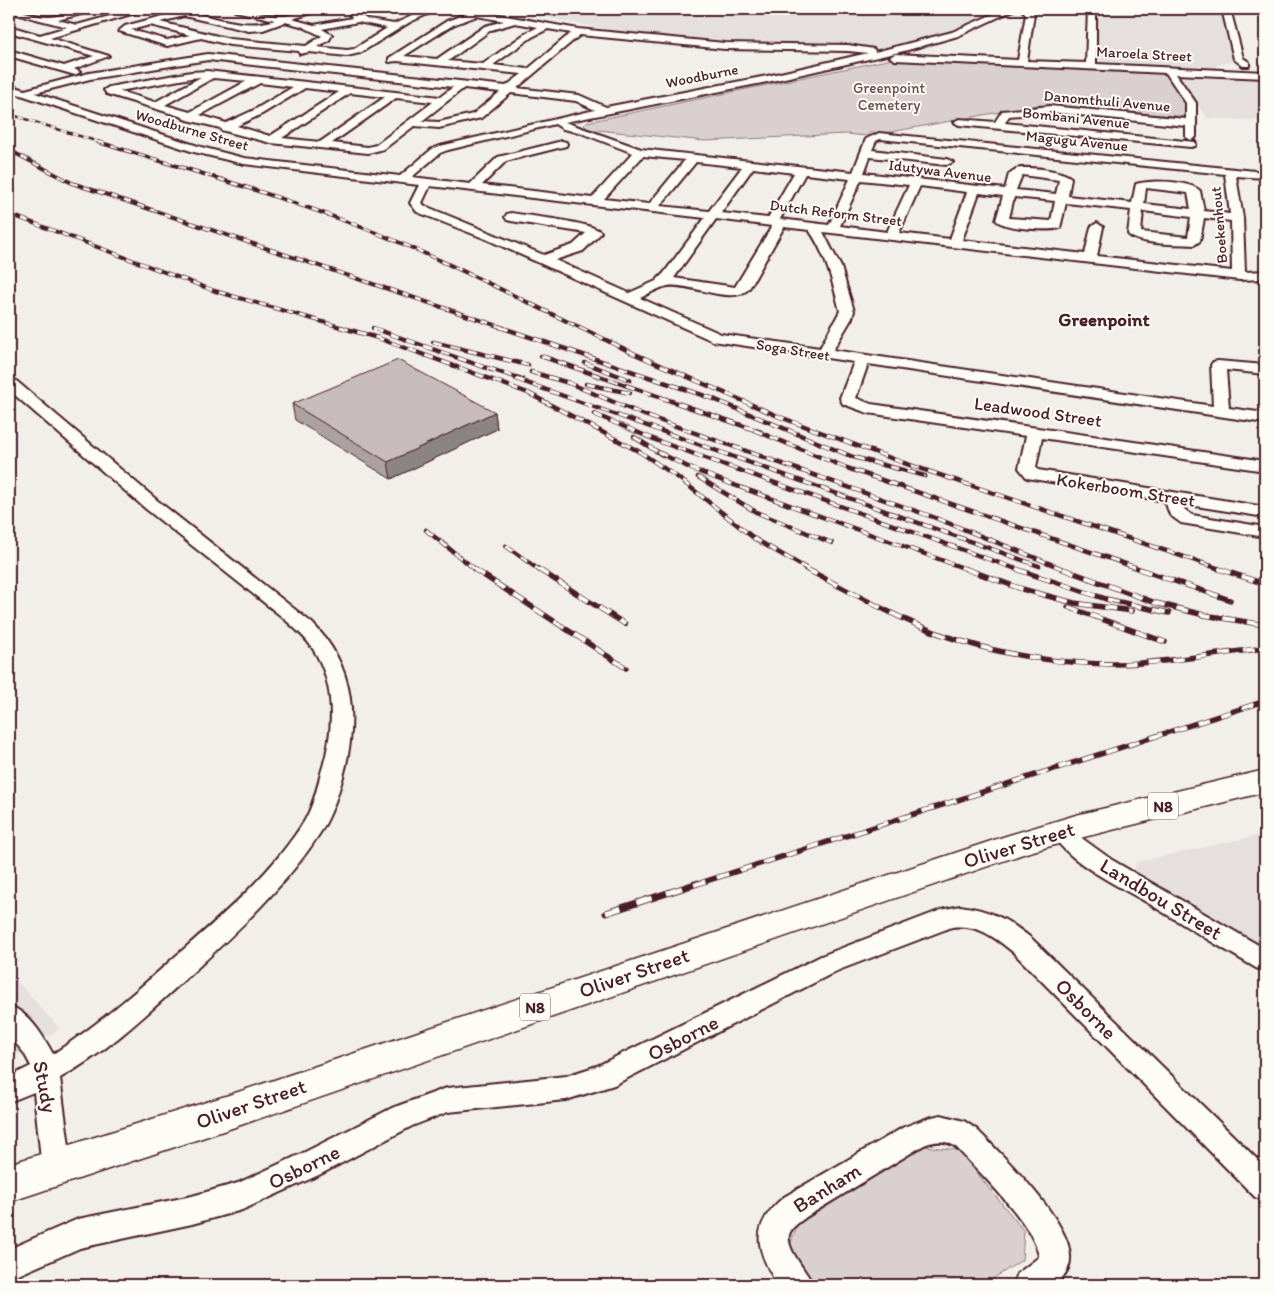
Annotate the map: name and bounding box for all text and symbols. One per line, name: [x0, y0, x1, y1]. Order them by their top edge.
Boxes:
street label: Maroela Street: [1096, 43, 1193, 66]
street label: Woodburne: [664, 60, 740, 92]
park label: Greenpoint Cemetery: [853, 79, 925, 114]
street label: Danomthuli Avenue: [1043, 86, 1171, 116]
street label: Bombani Avenue: [1021, 103, 1131, 133]
street label: Woodburne Street: [133, 105, 251, 155]
street label: Magugu Avenue: [1025, 127, 1129, 155]
street label: Idutywa Avenue: [888, 156, 992, 186]
street label: Boekenhout: [1207, 186, 1231, 264]
street label: Dutch Reform Street: [769, 196, 903, 230]
district label: Greenpoint: [1058, 308, 1151, 331]
street label: Soga Street: [755, 335, 832, 365]
street label: Leadwood Street: [973, 392, 1103, 432]
street label: Kokerboom Street: [1055, 468, 1197, 512]
road number: N8: [1148, 792, 1178, 819]
street label: Oliver Street: [960, 816, 1078, 873]
street label: Landbou Street: [1096, 852, 1227, 945]
street label: Oliver Street: [575, 942, 692, 1003]
street label: Osborne: [1050, 973, 1122, 1045]
road number: N8: [520, 994, 550, 1020]
street label: Osborne: [643, 1009, 723, 1066]
street label: Study: [28, 1059, 63, 1115]
street label: Oliver Street: [192, 1073, 309, 1134]
street label: Osborne: [264, 1139, 344, 1195]
street label: Banham: [788, 1157, 865, 1218]

